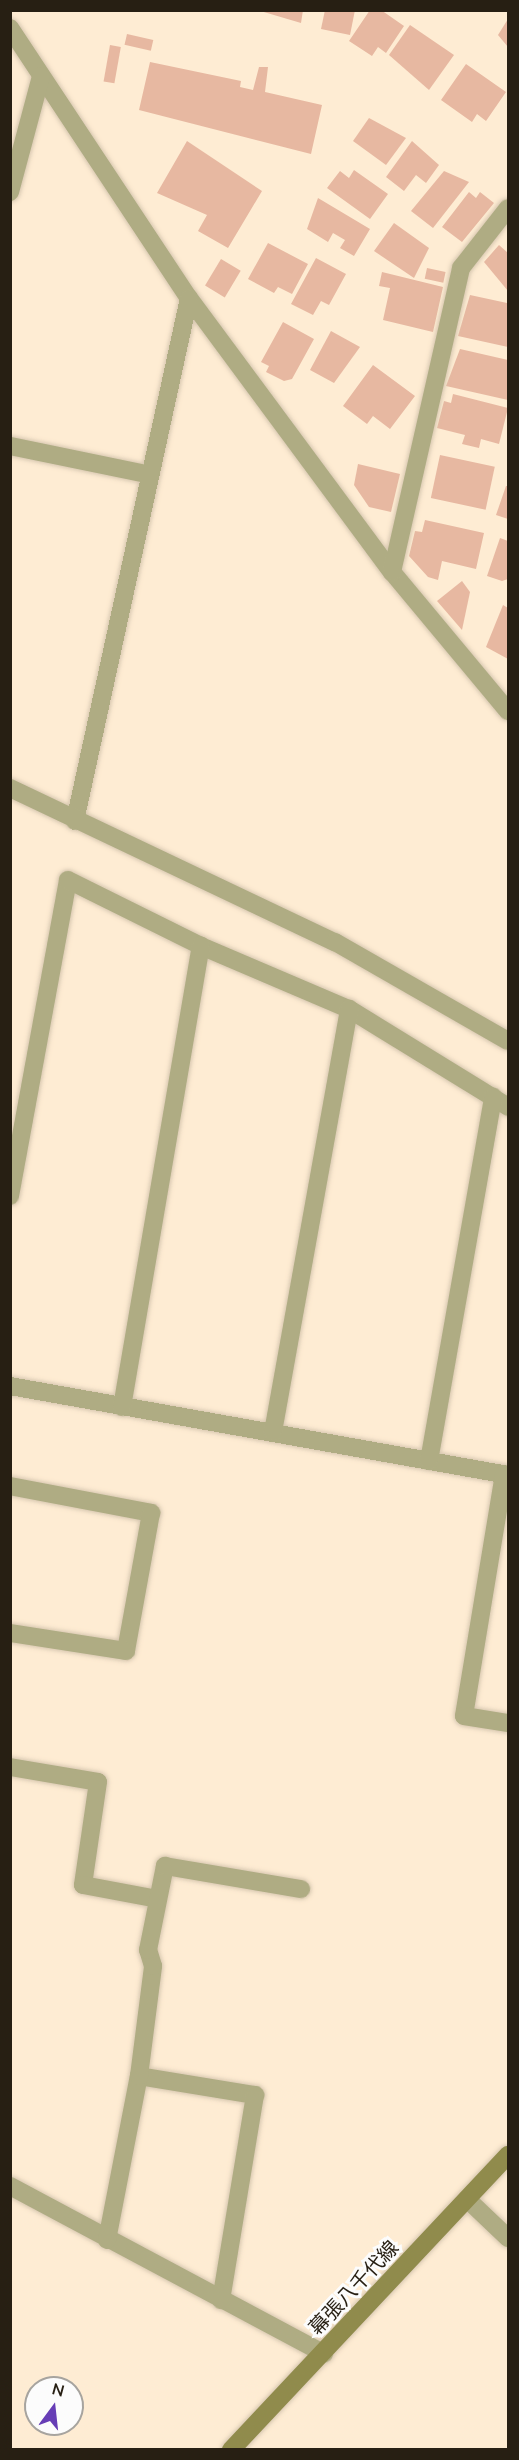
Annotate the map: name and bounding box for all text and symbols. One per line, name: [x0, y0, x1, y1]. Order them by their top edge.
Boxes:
street label: 幕張八千代線: [304, 2236, 404, 2340]
north arrow: [24, 2376, 84, 2436]
text: N: [50, 2378, 67, 2403]

